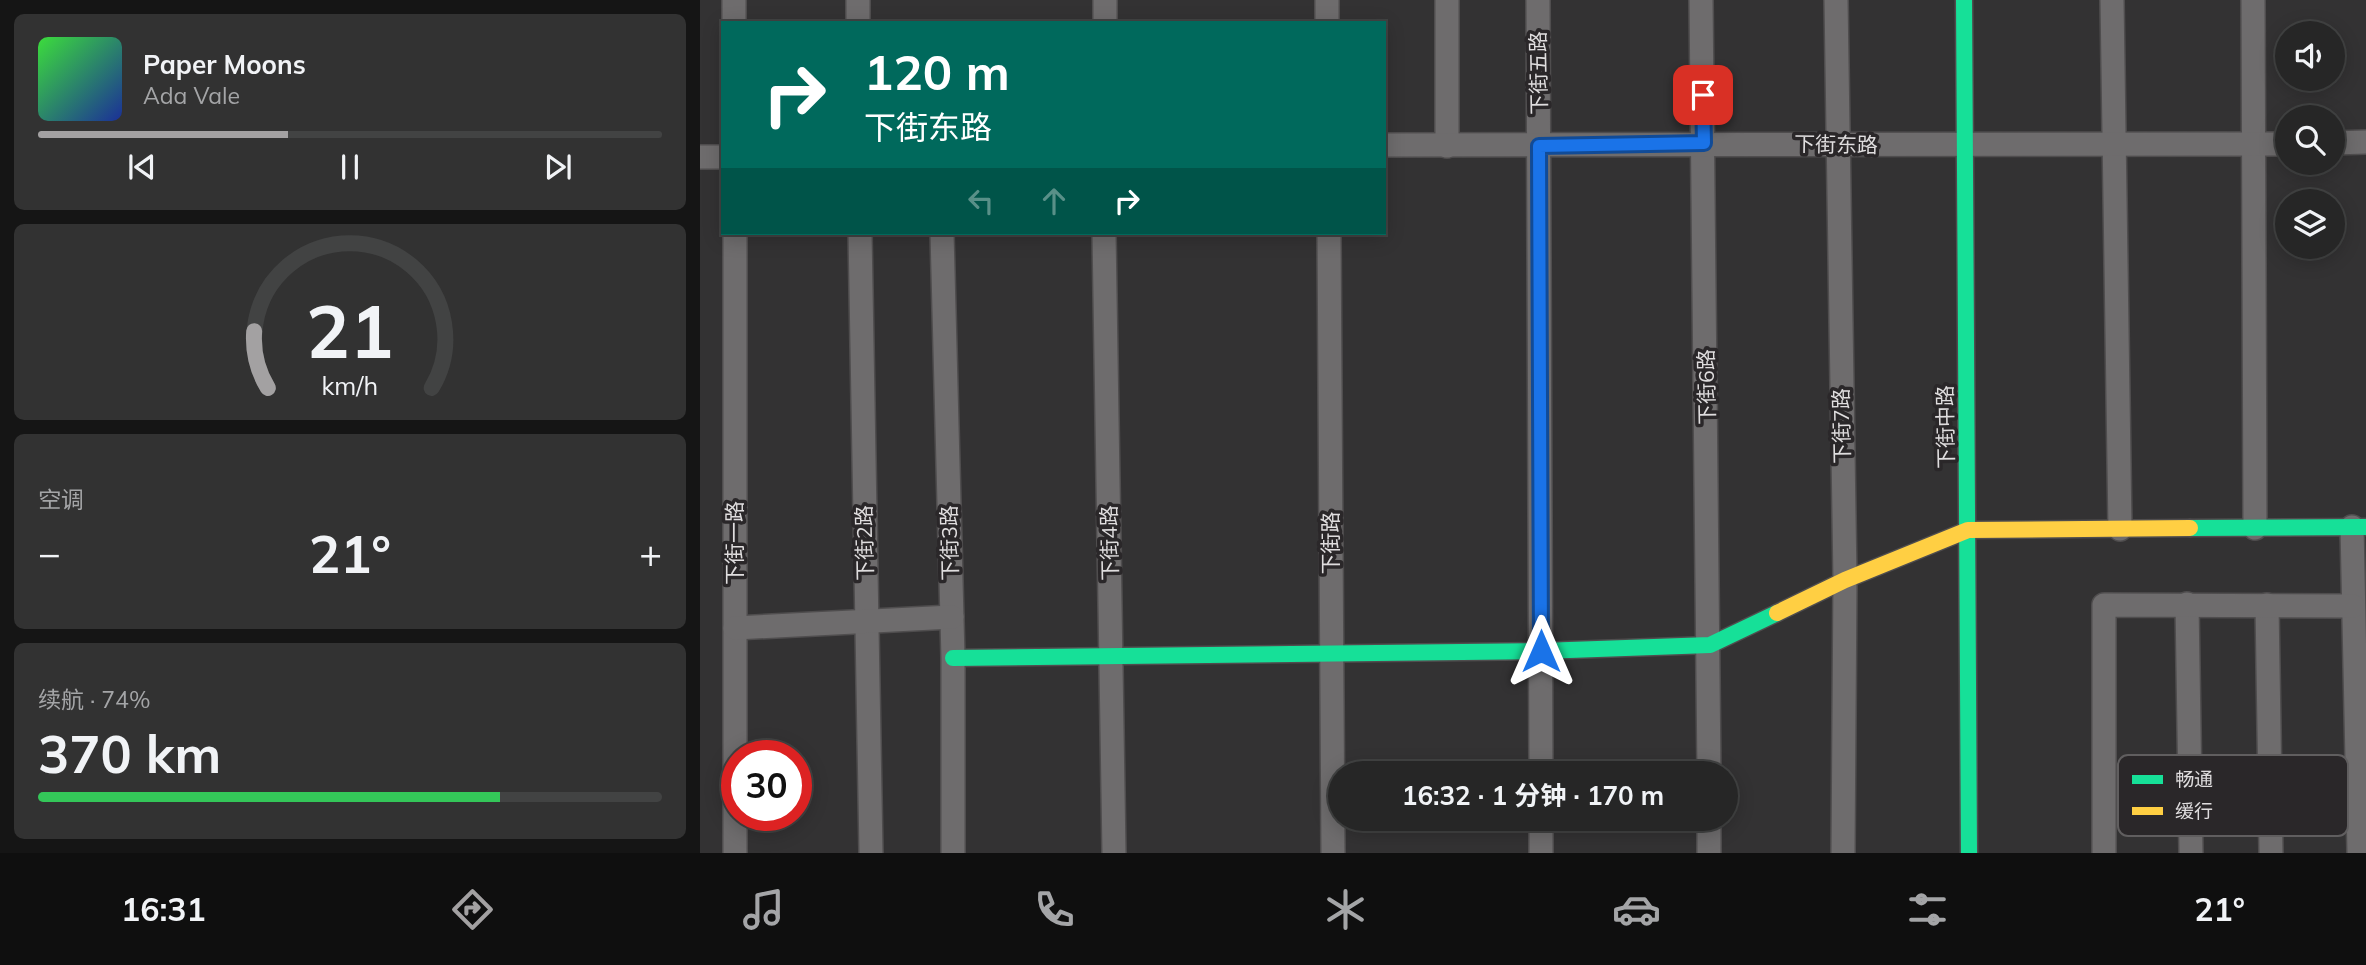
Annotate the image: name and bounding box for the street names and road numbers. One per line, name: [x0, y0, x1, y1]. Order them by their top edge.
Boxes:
street label: 下街五路: [1524, 31, 1552, 115]
street label: 下街东路: [1794, 130, 1878, 158]
street label: 下街6路: [1692, 349, 1720, 425]
street label: 下街中路: [1931, 385, 1959, 469]
street label: 下街7路: [1827, 388, 1855, 464]
street label: 下街一路: [721, 501, 747, 585]
street label: 下街2路: [850, 505, 878, 581]
street label: 下街3路: [935, 505, 963, 581]
street label: 下街4路: [1095, 505, 1123, 581]
street label: 下街路: [1317, 512, 1343, 575]

